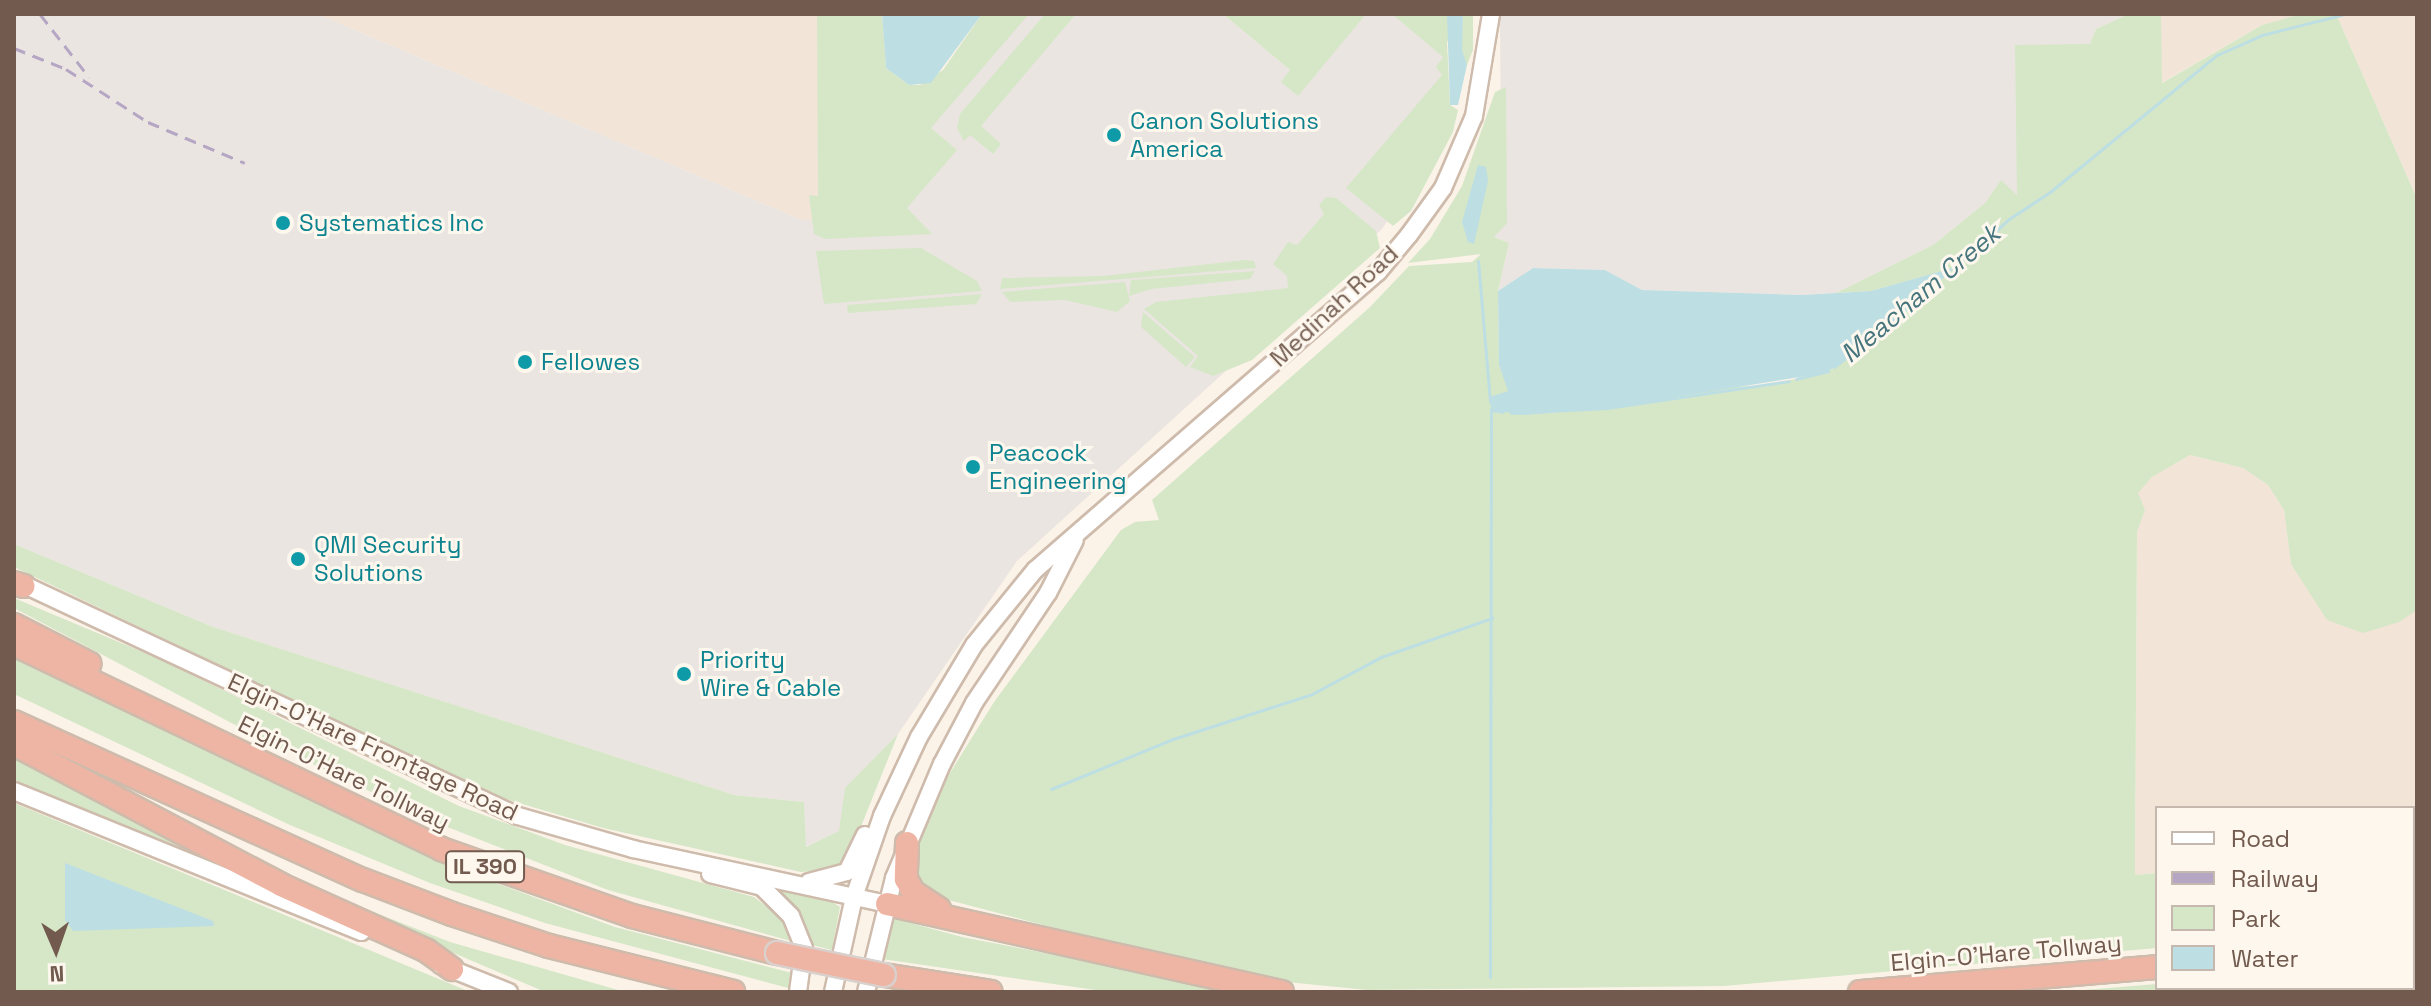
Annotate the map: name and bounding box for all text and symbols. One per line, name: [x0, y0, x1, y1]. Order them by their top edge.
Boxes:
place label: Canon Solutions America: [1130, 107, 1319, 163]
marker: Canon Solutions America: [1105, 126, 1123, 144]
place label: Systematics Inc: [299, 209, 484, 237]
marker: Systematics Inc: [274, 214, 292, 232]
water label: Meacham Creek: [1835, 218, 2007, 370]
street label: Medinah Road: [1264, 239, 1404, 373]
place label: Fellowes: [541, 348, 640, 376]
marker: Fellowes: [516, 353, 534, 371]
place label: Peacock Engineering: [989, 439, 1127, 495]
marker: Peacock Engineering: [964, 458, 982, 476]
place label: QMI Security Solutions: [314, 531, 461, 587]
marker: QMI Security Solutions: [289, 550, 307, 568]
place label: Priority Wire & Cable: [700, 646, 841, 702]
marker: Priority Wire & Cable: [675, 665, 693, 683]
street label: Elgin-O'Hare Frontage Road: [223, 667, 523, 827]
street label: Elgin-O'Hare Tollway: [233, 709, 455, 837]
legend: [2155, 806, 2415, 990]
text: Road: [2231, 823, 2290, 854]
road number: IL 390: [443, 849, 527, 885]
text: Railway: [2231, 863, 2319, 894]
text: Park: [2231, 903, 2281, 934]
north arrow: [16, 910, 96, 990]
street label: Elgin-O'Hare Tollway: [1889, 929, 2123, 977]
text: Water: [2231, 943, 2299, 974]
text: N: [49, 960, 65, 988]

